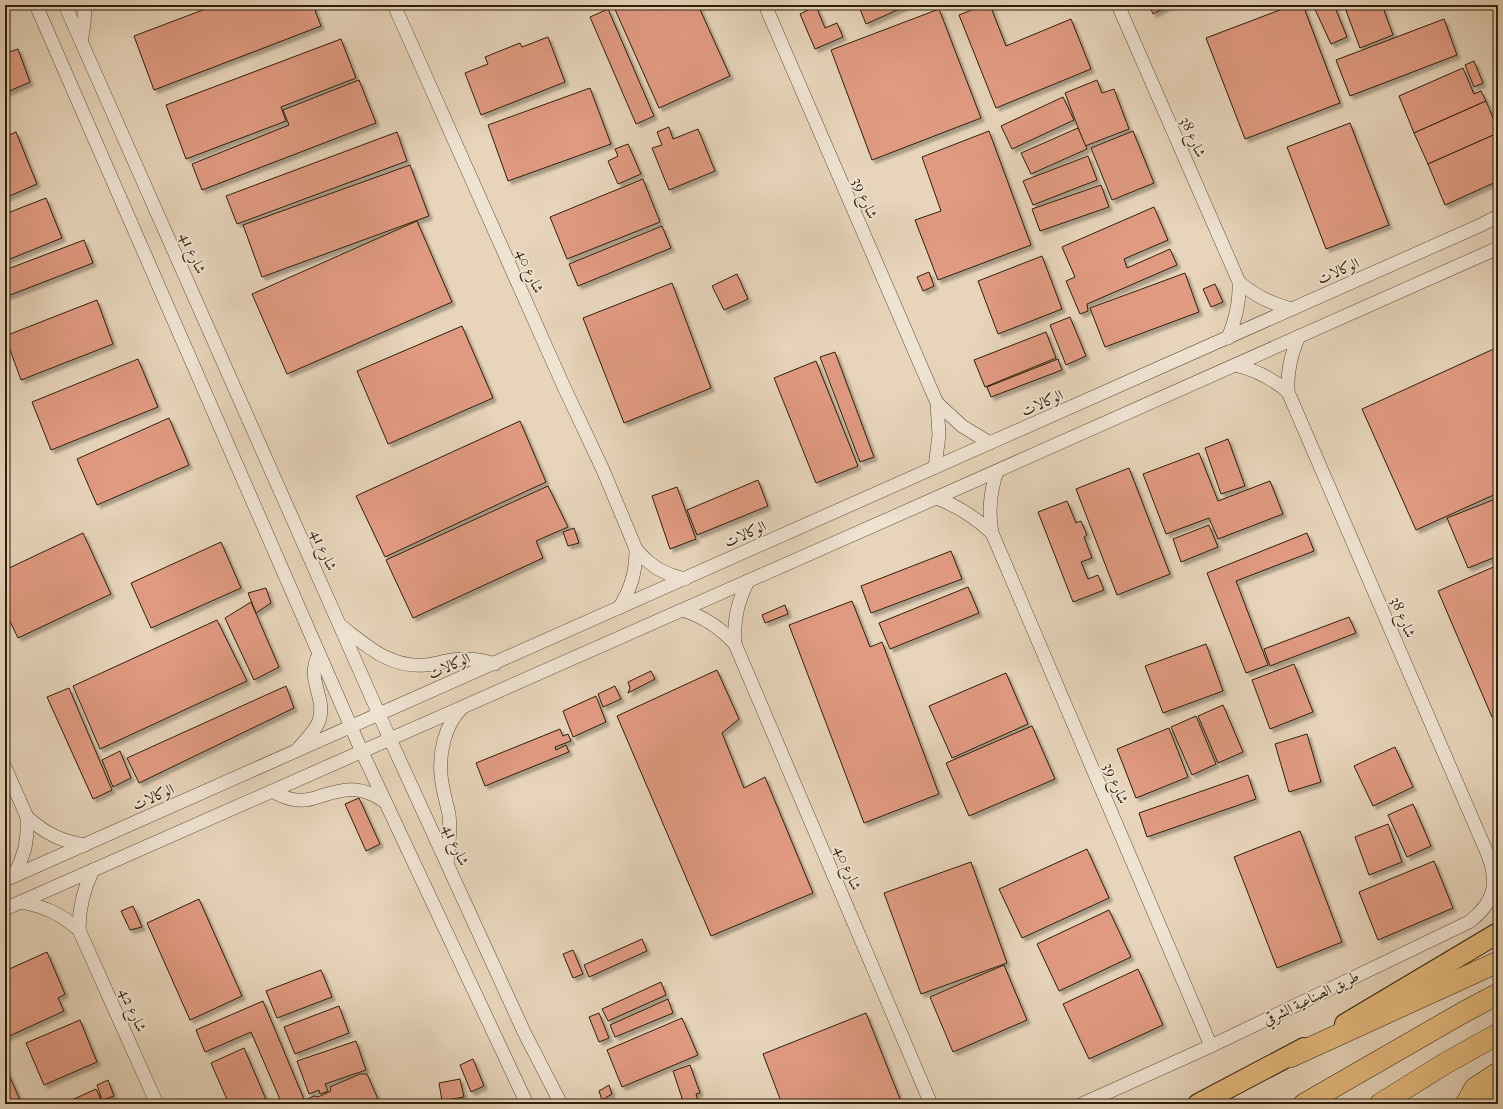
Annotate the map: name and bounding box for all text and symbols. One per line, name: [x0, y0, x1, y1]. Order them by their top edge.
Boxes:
street label: شارع 38: [1172, 114, 1210, 162]
street label: شارع 39: [845, 175, 882, 223]
street label: شارع 41: [172, 229, 210, 278]
street label: شارع 40: [509, 246, 548, 297]
street label: الوكالات: [1314, 254, 1362, 288]
street label: الوكالات: [1018, 386, 1066, 420]
street label: الوكالات: [721, 517, 769, 551]
street label: شارع 41: [303, 526, 341, 575]
street label: شارع 38: [1383, 594, 1420, 642]
street label: الوكالات: [425, 649, 473, 683]
street label: شارع 39: [1096, 760, 1133, 808]
street label: الوكالات: [129, 780, 177, 814]
street label: شارع 41: [435, 821, 473, 870]
street label: شارع 40: [827, 843, 865, 894]
street label: طريق الصناعية الشرقي: [1260, 967, 1363, 1032]
street label: شارع 42: [112, 985, 151, 1036]

